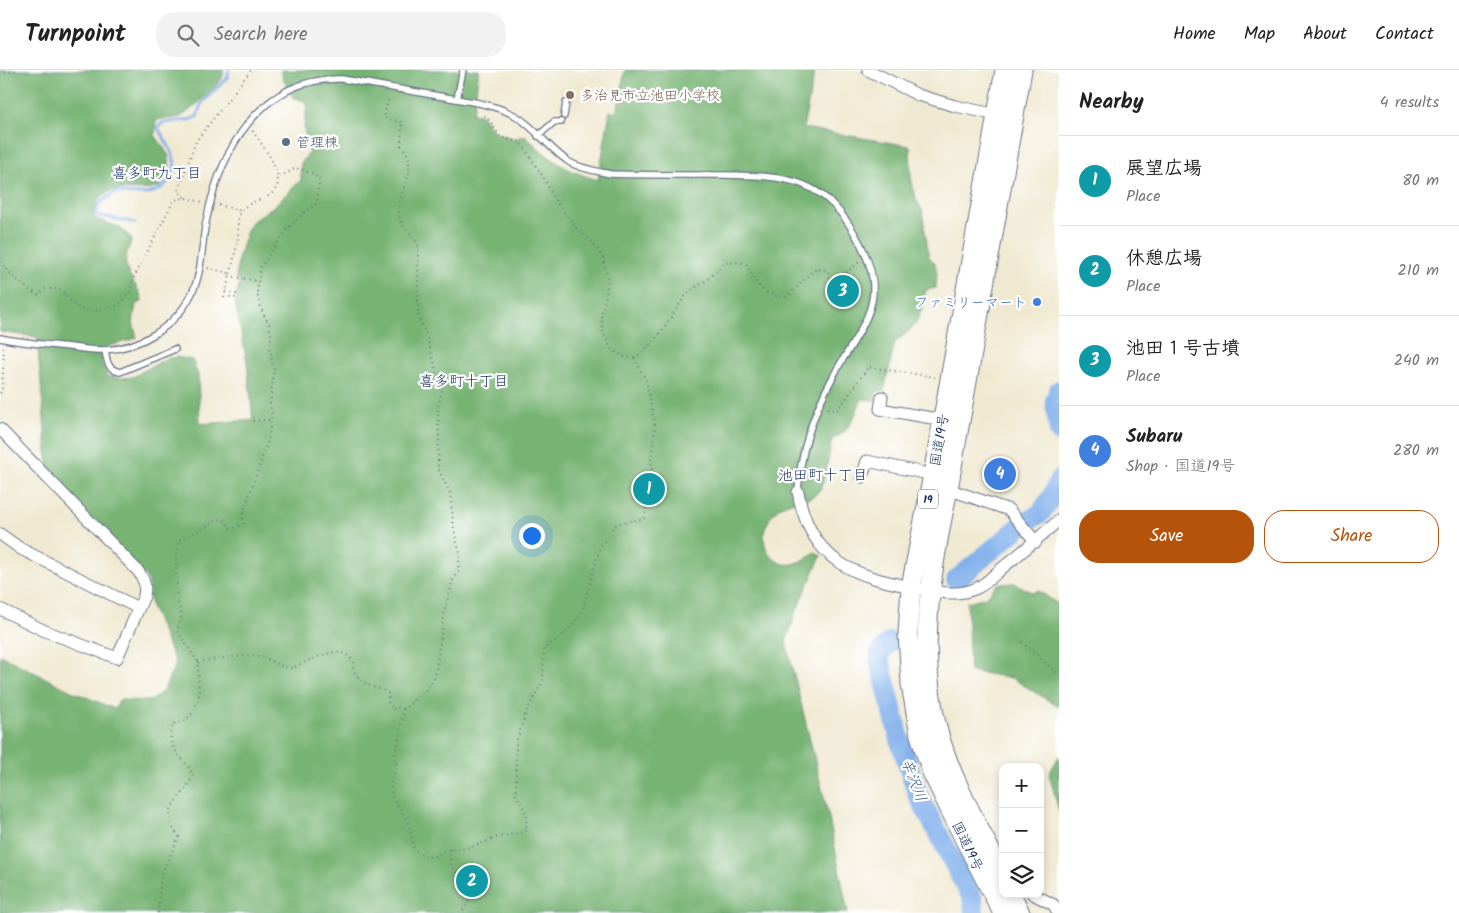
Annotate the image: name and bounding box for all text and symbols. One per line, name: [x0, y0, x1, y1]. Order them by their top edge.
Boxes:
search box: [156, 12, 506, 57]
text: Turnpoint: [25, 15, 126, 54]
text: Search here: [214, 20, 308, 50]
text: Home: [1173, 20, 1216, 49]
text: Map: [1244, 20, 1275, 49]
text: About: [1303, 20, 1347, 49]
text: Contact: [1375, 20, 1434, 49]
icon: search: [174, 21, 202, 49]
place label: 多治見市立池田小学校: [580, 85, 720, 107]
text: Nearby: [1079, 86, 1144, 119]
marker: 多治見市立池田小学校: [564, 89, 576, 101]
text: 4 results: [1380, 90, 1439, 115]
place label: 管理棟: [296, 132, 339, 154]
marker: 管理棟: [280, 136, 292, 148]
text: 展望広場: [1126, 154, 1202, 184]
district label: 喜多町九丁目: [112, 162, 202, 186]
text: 1: [1093, 168, 1097, 193]
text: 80 m: [1402, 168, 1439, 193]
text: Place: [1126, 184, 1160, 209]
text: 休憩広場: [1126, 244, 1202, 274]
text: 2: [1090, 258, 1100, 283]
text: 210 m: [1398, 258, 1439, 283]
pin: 3: [827, 272, 859, 310]
text: Place: [1126, 274, 1160, 299]
place label: ファミリーマート: [915, 292, 1027, 314]
marker: ファミリーマート: [1031, 296, 1043, 308]
text: 池田１号古墳: [1126, 334, 1240, 364]
text: 3: [1091, 348, 1099, 373]
text: 240 m: [1394, 348, 1439, 373]
text: Place: [1126, 364, 1160, 389]
district label: 喜多町十丁目: [419, 370, 509, 394]
street label: 国道19号: [925, 412, 955, 468]
text: Subaru: [1126, 422, 1182, 452]
text: 4: [1091, 438, 1099, 463]
text: 280 m: [1393, 438, 1439, 463]
text: Shop · 国道19号: [1126, 454, 1235, 479]
pin: 4: [984, 455, 1016, 493]
district label: 池田町十丁目: [778, 464, 868, 488]
pin: 1: [633, 470, 665, 508]
road number: 19: [918, 489, 938, 508]
button: Save: [1079, 510, 1254, 563]
button: Share: [1264, 510, 1439, 563]
your location: [519, 523, 545, 549]
water label: 辛沢川: [894, 755, 932, 806]
map controls: [999, 763, 1044, 898]
button: +: [999, 763, 1044, 808]
button: −: [999, 808, 1044, 853]
street label: 国道19号: [946, 818, 989, 875]
button: layers: [999, 853, 1044, 898]
pin: 2: [456, 862, 488, 900]

